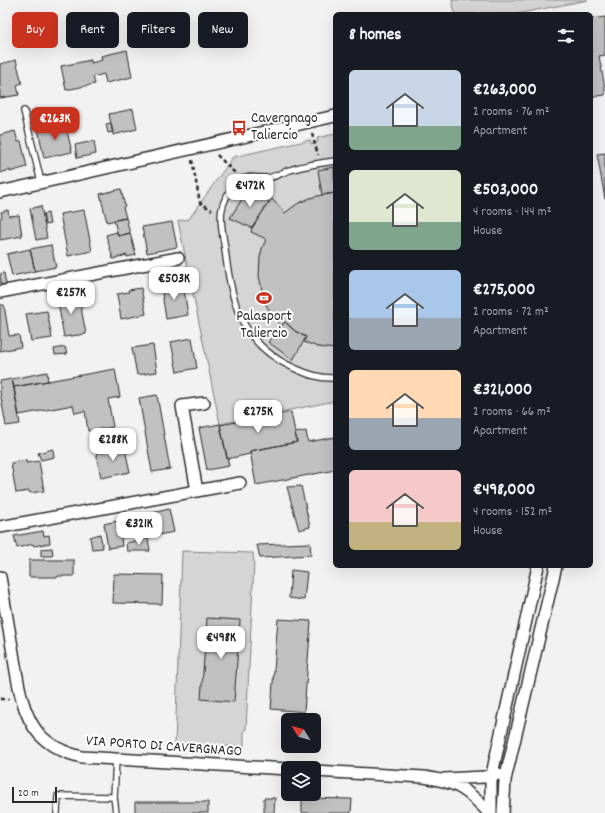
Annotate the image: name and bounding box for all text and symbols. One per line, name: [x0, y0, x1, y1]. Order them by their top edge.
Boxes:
chip: Buy: [12, 12, 58, 48]
chip: Rent: [66, 12, 119, 48]
chip: Filters: [127, 12, 190, 48]
chip: New: [198, 12, 248, 48]
text: 8 homes: [349, 24, 401, 48]
icon: filters: [555, 25, 577, 47]
text: €263,000: [473, 79, 537, 103]
icon: home: [381, 86, 429, 134]
text: 2 rooms · 76 m²: [473, 103, 549, 122]
pin: €263K: [27, 107, 83, 141]
place label: Cavergnago Taliercio: [251, 108, 318, 147]
text: €263K: [39, 110, 71, 129]
bus stop icon: Cavergnago Taliercio: [230, 119, 248, 137]
text: Apartment: [473, 122, 527, 141]
pin: €472K: [222, 174, 278, 208]
text: €472K: [235, 177, 265, 196]
text: €503,000: [473, 179, 538, 203]
icon: home: [381, 186, 429, 234]
text: 4 rooms · 144 m²: [473, 203, 551, 222]
text: House: [473, 222, 502, 241]
pin: €503K: [146, 267, 202, 301]
text: €503K: [158, 270, 190, 289]
text: €275,000: [473, 279, 535, 303]
pin: €257K: [43, 281, 99, 315]
text: €257K: [56, 284, 86, 303]
icon: home: [381, 286, 429, 334]
sports icon: Palasport Taliercio: [255, 289, 273, 307]
text: 2 rooms · 72 m²: [473, 303, 549, 322]
place label: Palasport Taliercio: [236, 306, 292, 345]
text: Apartment: [473, 322, 527, 341]
text: €321,000: [473, 379, 532, 403]
icon: home: [381, 386, 429, 434]
pin: €275K: [230, 400, 286, 434]
text: €275K: [243, 403, 273, 422]
text: 2 rooms · 66 m²: [473, 403, 551, 422]
text: Apartment: [473, 422, 527, 441]
pin: €288K: [85, 428, 141, 462]
text: €288K: [98, 431, 128, 450]
text: €498,000: [473, 479, 535, 503]
icon: home: [381, 486, 429, 534]
text: 4 rooms · 152 m²: [473, 503, 552, 522]
pin: €321K: [111, 512, 167, 546]
text: €321K: [125, 515, 153, 534]
text: House: [473, 522, 502, 541]
pin: €498K: [193, 626, 249, 660]
text: €498K: [206, 629, 236, 648]
north arrow: [281, 713, 321, 753]
map controls: [281, 713, 321, 801]
street label: VIA PORTO DI CAVERGNAGO: [85, 731, 243, 763]
button: layers: [281, 761, 321, 801]
scale bar: [12, 785, 57, 804]
text: 20 m: [18, 786, 39, 802]

